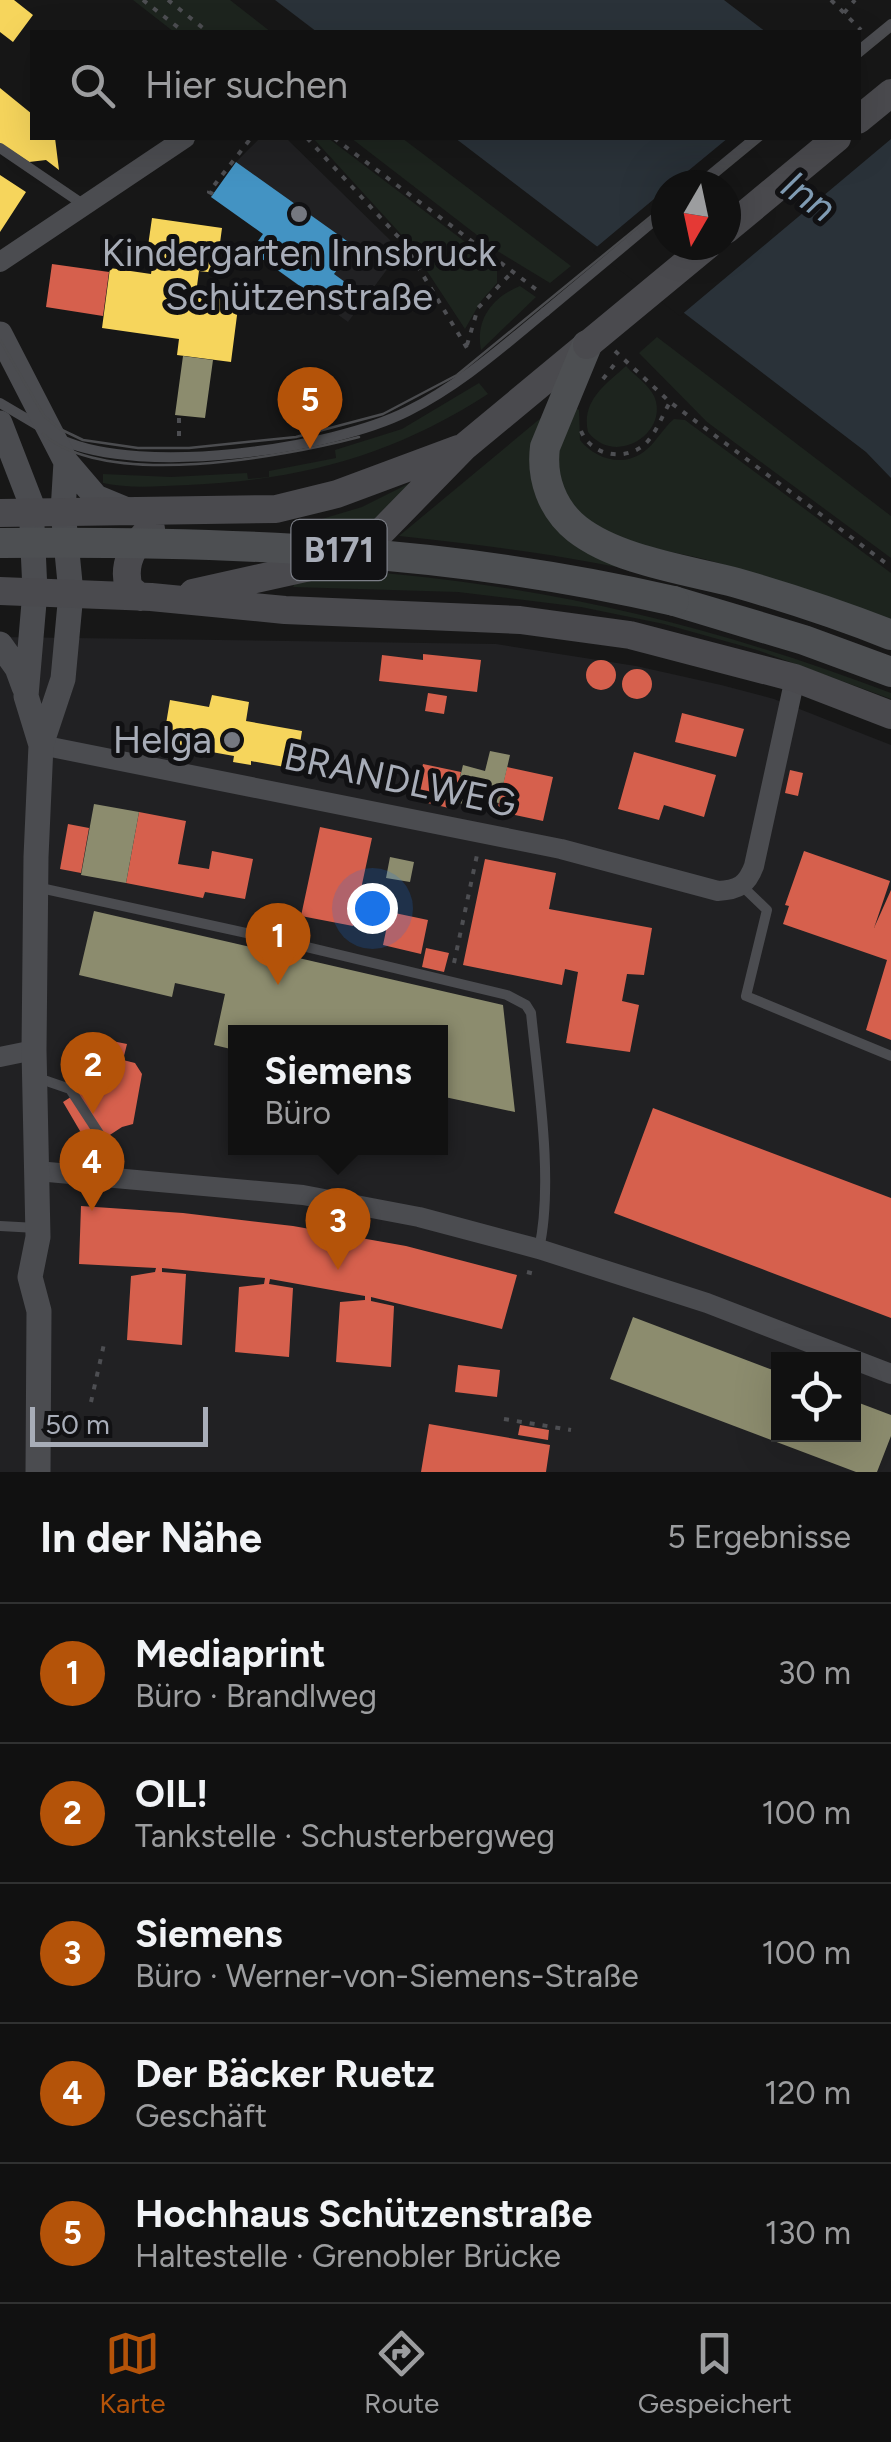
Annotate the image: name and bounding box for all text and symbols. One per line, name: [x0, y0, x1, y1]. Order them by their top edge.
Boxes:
search box: [30, 30, 861, 140]
icon: search: [65, 58, 120, 113]
text: Hier suchen: [145, 62, 348, 108]
water label: Inn: [772, 160, 846, 232]
north arrow: [651, 170, 741, 260]
marker: Kindergarten Innsbruck Schützenstraße: [288, 203, 310, 225]
place label: Kindergarten Innsbruck Schützenstraße: [102, 230, 497, 320]
pin: 5: [278, 366, 342, 449]
road number: B171: [292, 520, 386, 580]
place label: Helga: [113, 717, 212, 763]
marker: Helga: [221, 729, 243, 751]
street label: BRANDLWEG: [280, 733, 520, 827]
your location: [347, 883, 398, 934]
pin: 1: [246, 902, 310, 985]
popup: [228, 1025, 448, 1155]
pin: 2: [61, 1032, 126, 1114]
text: Siemens: [264, 1048, 412, 1094]
text: Büro: [264, 1094, 331, 1132]
pin: 4: [59, 1128, 124, 1211]
pin: 3: [306, 1188, 370, 1270]
map controls: [771, 1352, 861, 1442]
button: locate: [771, 1352, 861, 1442]
scale bar: [30, 1402, 208, 1446]
text: 50 m: [45, 1407, 110, 1441]
text: In der Nähe: [40, 1512, 262, 1563]
text: 5 Ergebnisse: [667, 1518, 851, 1556]
text: Mediaprint: [135, 1631, 326, 1677]
text: 1: [66, 1654, 79, 1692]
text: 30 m: [778, 1654, 851, 1692]
text: Büro · Brandlweg: [135, 1677, 377, 1715]
text: OIL!: [135, 1771, 208, 1817]
text: 2: [63, 1794, 82, 1832]
text: 100 m: [762, 1794, 851, 1832]
text: Tankstelle · Schusterbergweg: [135, 1817, 555, 1855]
text: Siemens: [135, 1911, 283, 1957]
text: 3: [64, 1934, 81, 1972]
text: 100 m: [762, 1934, 851, 1972]
text: Büro · Werner-von-Siemens-Straße: [135, 1957, 639, 1995]
text: Der Bäcker Ruetz: [135, 2051, 435, 2097]
text: 4: [62, 2074, 83, 2112]
text: 120 m: [764, 2074, 851, 2112]
text: Geschäft: [135, 2097, 267, 2135]
text: Hochhaus Schützenstraße: [135, 2191, 592, 2237]
text: 5: [63, 2214, 82, 2252]
text: 130 m: [765, 2214, 851, 2252]
text: Haltestelle · Grenobler Brücke: [135, 2237, 561, 2275]
tab: Karte: [99, 2326, 166, 2420]
tab: Route: [364, 2326, 439, 2420]
tab: Gespeichert: [638, 2326, 792, 2420]

